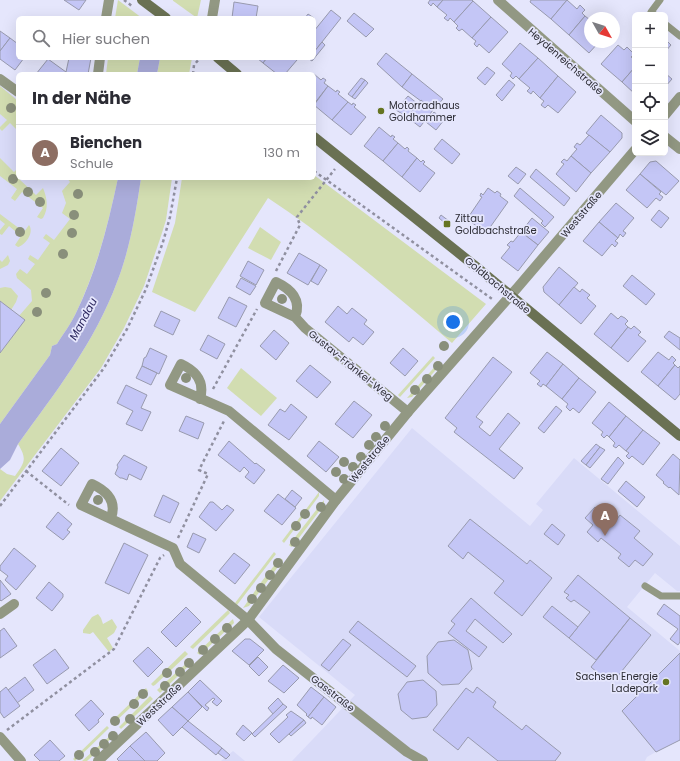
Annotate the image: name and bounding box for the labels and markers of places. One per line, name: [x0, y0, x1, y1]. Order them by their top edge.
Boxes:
place label: Motorradhaus Goldhammer: [389, 98, 460, 125]
marker: Motorradhaus Goldhammer: [376, 106, 386, 116]
place label: Zittau Goldbachstraße: [455, 211, 537, 238]
marker: Zittau Goldbachstraße: [442, 219, 452, 229]
pin: A: [592, 503, 618, 536]
place label: Sachsen Energie Ladepark: [576, 669, 659, 696]
marker: Sachsen Energie Ladepark: [661, 677, 671, 687]

